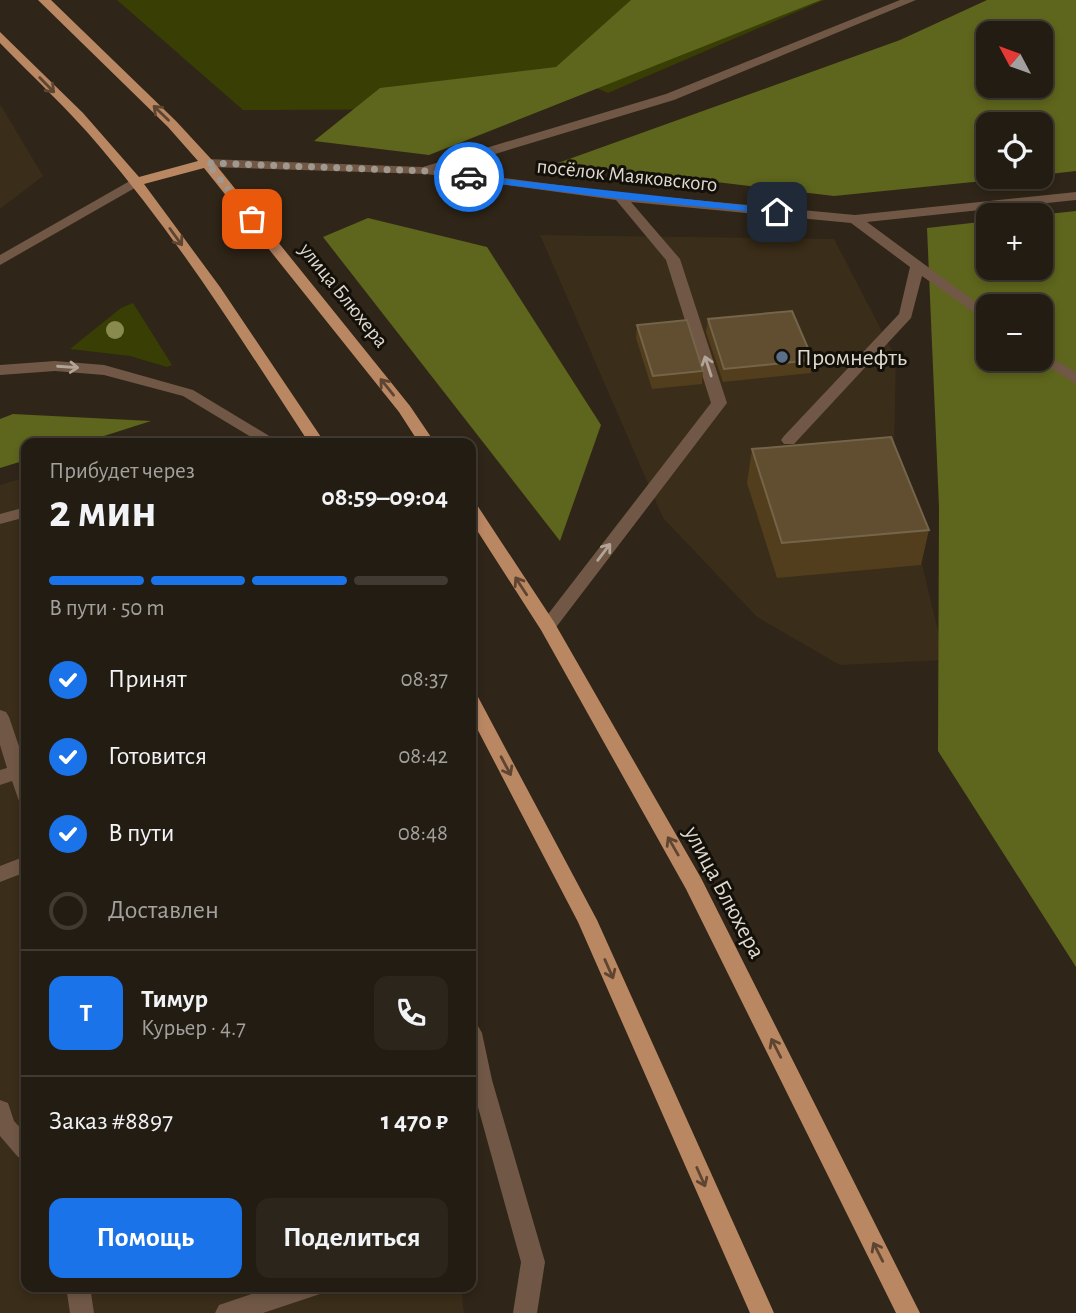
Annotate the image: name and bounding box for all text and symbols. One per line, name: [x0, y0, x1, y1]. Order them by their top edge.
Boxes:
north arrow: [976, 21, 1054, 98]
map controls: [976, 21, 1053, 371]
one-way arrow: [39, 76, 56, 93]
one-way arrow: [152, 104, 169, 121]
button: locate: [976, 112, 1053, 189]
courier: [434, 142, 504, 212]
street label: посёлок Маяковского: [536, 156, 718, 195]
icon: car: [450, 158, 488, 196]
pin: [747, 182, 807, 242]
pin: [222, 189, 282, 249]
icon: home: [758, 193, 796, 231]
icon: bag: [233, 200, 271, 238]
button: +: [976, 203, 1053, 280]
one-way arrow: [168, 227, 183, 246]
street label: улица Блюхера: [295, 238, 392, 352]
button: −: [976, 294, 1053, 371]
place label: Промнефть: [796, 346, 907, 370]
marker: Промнефть: [774, 349, 790, 365]
one-way arrow: [700, 355, 713, 377]
one-way arrow: [56, 361, 79, 374]
one-way arrow: [380, 379, 395, 397]
text: Прибудет через: [49, 460, 195, 483]
text: 08:59–09:04: [321, 484, 448, 510]
text: 2 мин: [49, 489, 157, 535]
one-way arrow: [596, 543, 611, 562]
one-way arrow: [514, 577, 529, 596]
text: В пути · 50 m: [49, 597, 165, 620]
icon: check: [49, 661, 87, 699]
text: Принят: [108, 666, 187, 692]
text: 08:37: [401, 668, 448, 691]
icon: check: [49, 738, 87, 776]
text: Готовится: [108, 743, 207, 769]
text: 08:42: [398, 745, 448, 768]
one-way arrow: [500, 755, 513, 776]
icon: check: [49, 815, 87, 853]
text: В пути: [108, 820, 174, 846]
text: 08:48: [398, 822, 448, 845]
street label: улица Блюхера: [679, 822, 769, 962]
one-way arrow: [666, 836, 679, 857]
text: Доставлен: [108, 897, 219, 923]
one-way arrow: [603, 958, 616, 979]
button: phone: [374, 976, 448, 1050]
text: Тимур: [141, 986, 208, 1012]
text: Т: [80, 1000, 92, 1026]
text: Курьер · 4.7: [141, 1017, 246, 1040]
one-way arrow: [769, 1038, 783, 1059]
text: Заказ #8897: [49, 1108, 173, 1134]
text: 1 470 ₽: [381, 1108, 448, 1134]
one-way arrow: [695, 1165, 708, 1187]
button: Помощь: [49, 1198, 242, 1278]
button: Поделиться: [256, 1198, 448, 1278]
one-way arrow: [870, 1242, 884, 1263]

